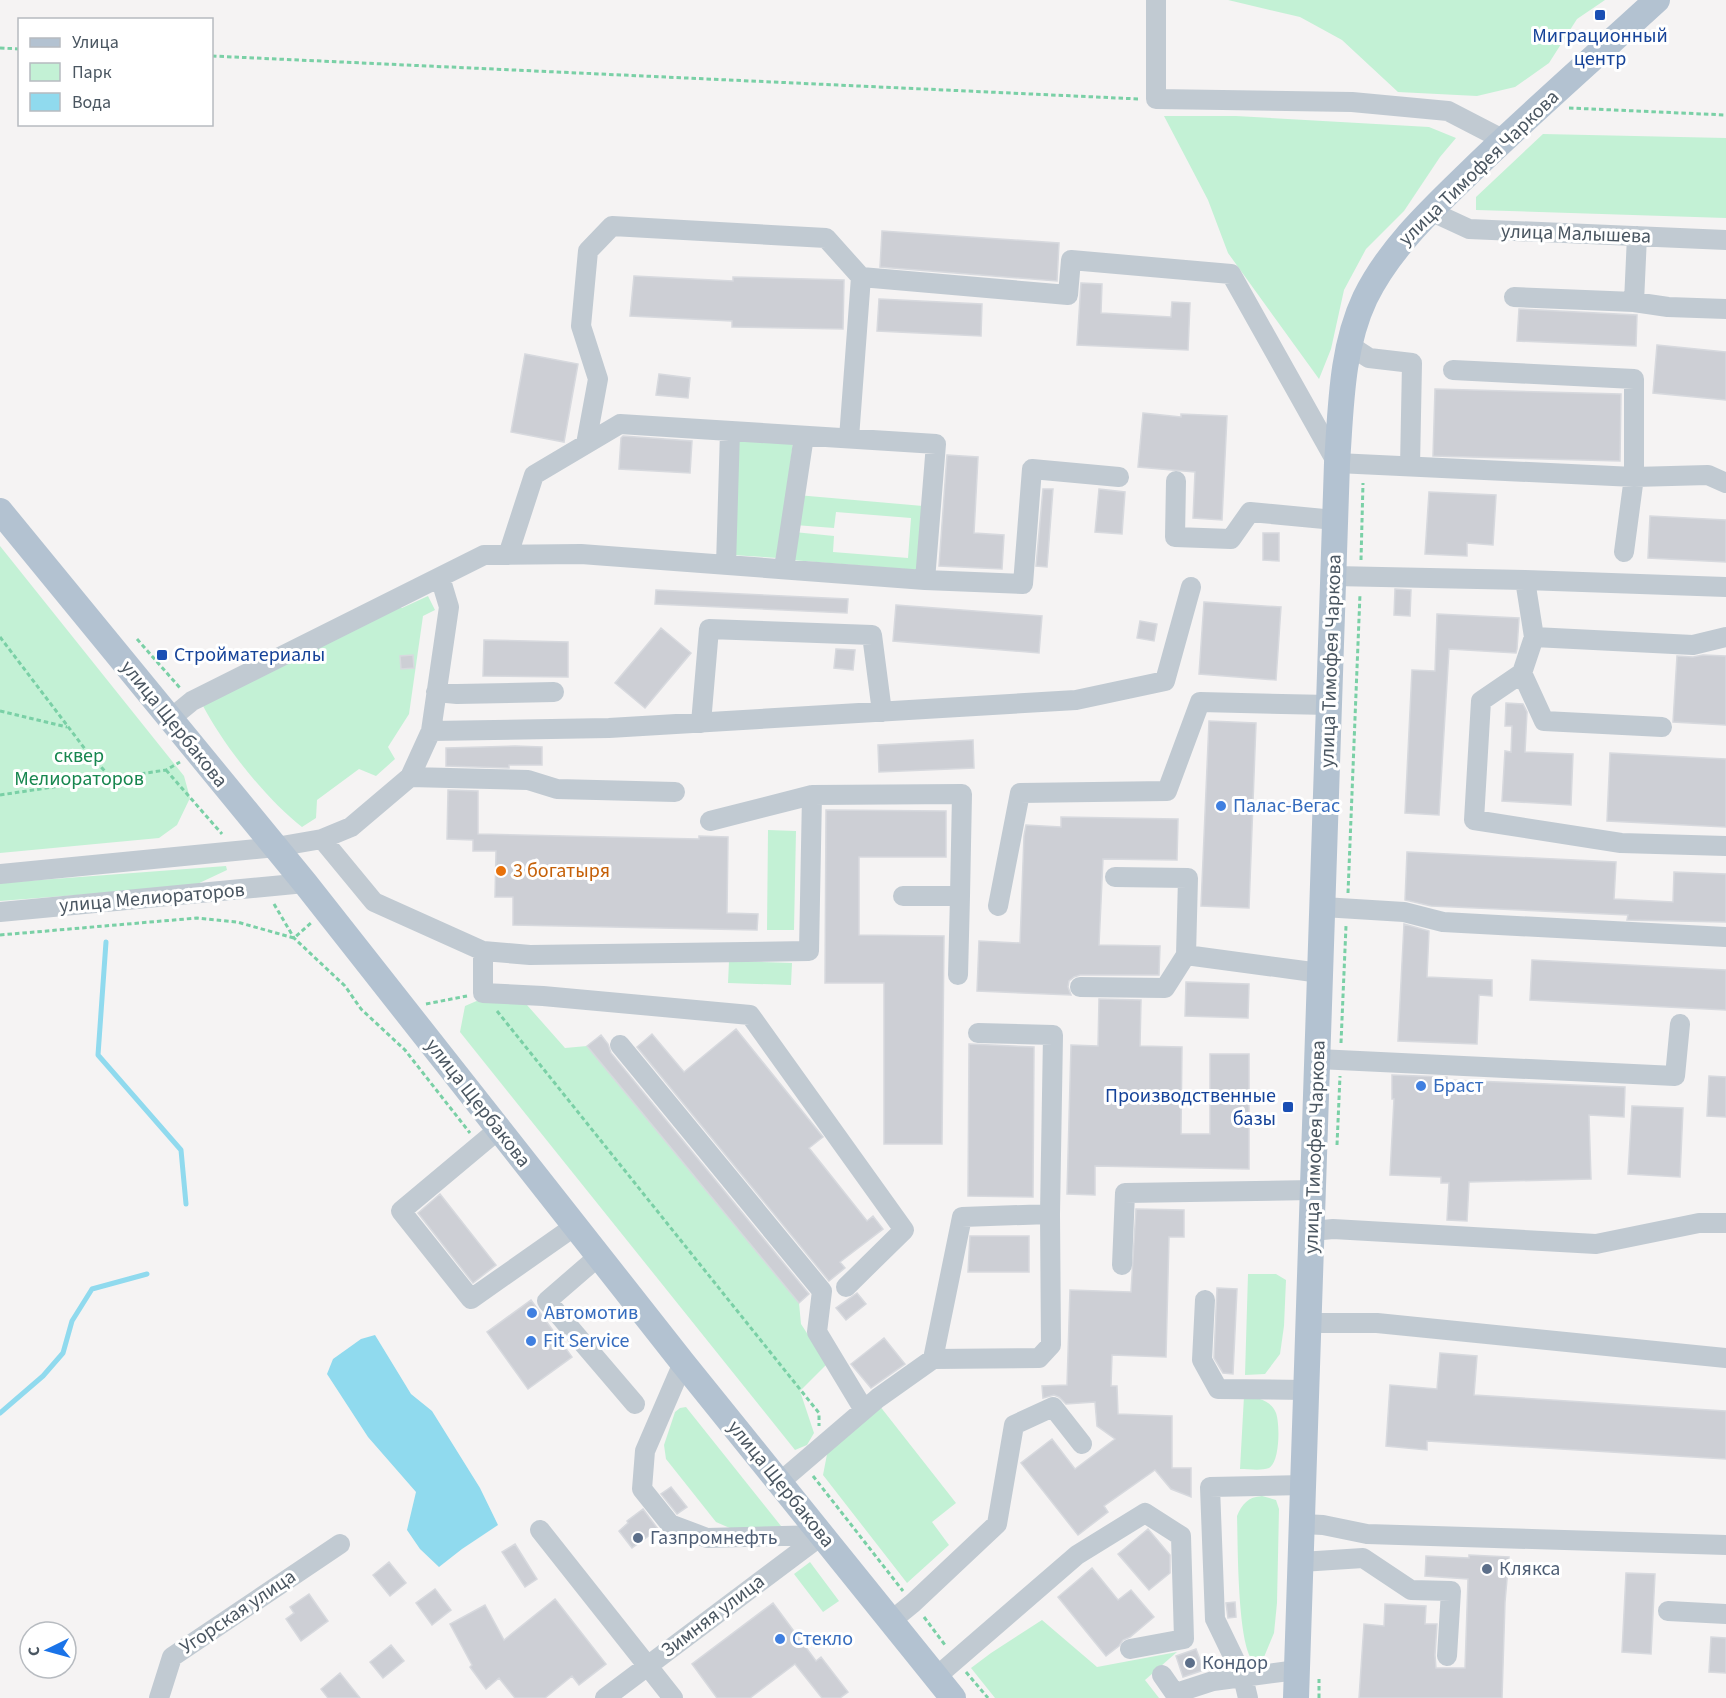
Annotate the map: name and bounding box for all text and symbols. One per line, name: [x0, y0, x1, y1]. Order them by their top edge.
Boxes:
marker: Миграционный центр: [1593, 8, 1607, 22]
legend: [18, 18, 213, 126]
place label: Миграционный центр: [1532, 22, 1668, 73]
text: Улица: [72, 30, 119, 55]
text: Парк: [72, 60, 112, 85]
street label: улица Тимофея Чаркова: [1392, 84, 1566, 252]
text: Вода: [72, 90, 111, 115]
street label: улица Малышева: [1500, 217, 1652, 251]
street label: улица Тимофея Чаркова: [1313, 554, 1349, 768]
place label: Стройматериалы: [174, 641, 325, 669]
marker: Стройматериалы: [155, 648, 169, 662]
street label: улица Щербакова: [114, 654, 234, 794]
park label: сквер Мелиораторов: [14, 742, 144, 793]
place label: Палас-Вегас: [1233, 792, 1340, 820]
marker: Палас-Вегас: [1214, 799, 1228, 813]
place label: 3 богатыря: [513, 857, 610, 885]
marker: 3 богатыря: [494, 864, 508, 878]
street label: улица Мелиораторов: [58, 876, 246, 920]
street label: улица Щербакова: [419, 1033, 537, 1173]
street label: улица Тимофея Чаркова: [1297, 1040, 1333, 1254]
place label: Браст: [1433, 1072, 1484, 1100]
marker: Браст: [1414, 1079, 1428, 1093]
place label: Производственные базы: [1105, 1082, 1276, 1133]
marker: Производственные базы: [1281, 1100, 1295, 1114]
place label: Автомотив: [544, 1299, 638, 1327]
marker: Автомотив: [525, 1306, 539, 1320]
place label: Fit Service: [543, 1327, 630, 1355]
marker: Fit Service: [524, 1334, 538, 1348]
street label: улица Щербакова: [721, 1414, 841, 1554]
place label: Газпромнефть: [650, 1524, 777, 1552]
marker: Газпромнефть: [631, 1531, 645, 1545]
place label: Клякса: [1499, 1555, 1560, 1583]
marker: Клякса: [1480, 1562, 1494, 1576]
street label: Угорская улица: [174, 1563, 302, 1661]
street label: Зимняя улица: [655, 1568, 771, 1664]
north arrow: [18, 1620, 78, 1680]
place label: Стекло: [792, 1625, 853, 1653]
marker: Стекло: [773, 1632, 787, 1646]
text: С: [23, 1646, 45, 1657]
place label: Кондор: [1202, 1649, 1268, 1677]
marker: Кондор: [1183, 1656, 1197, 1670]

